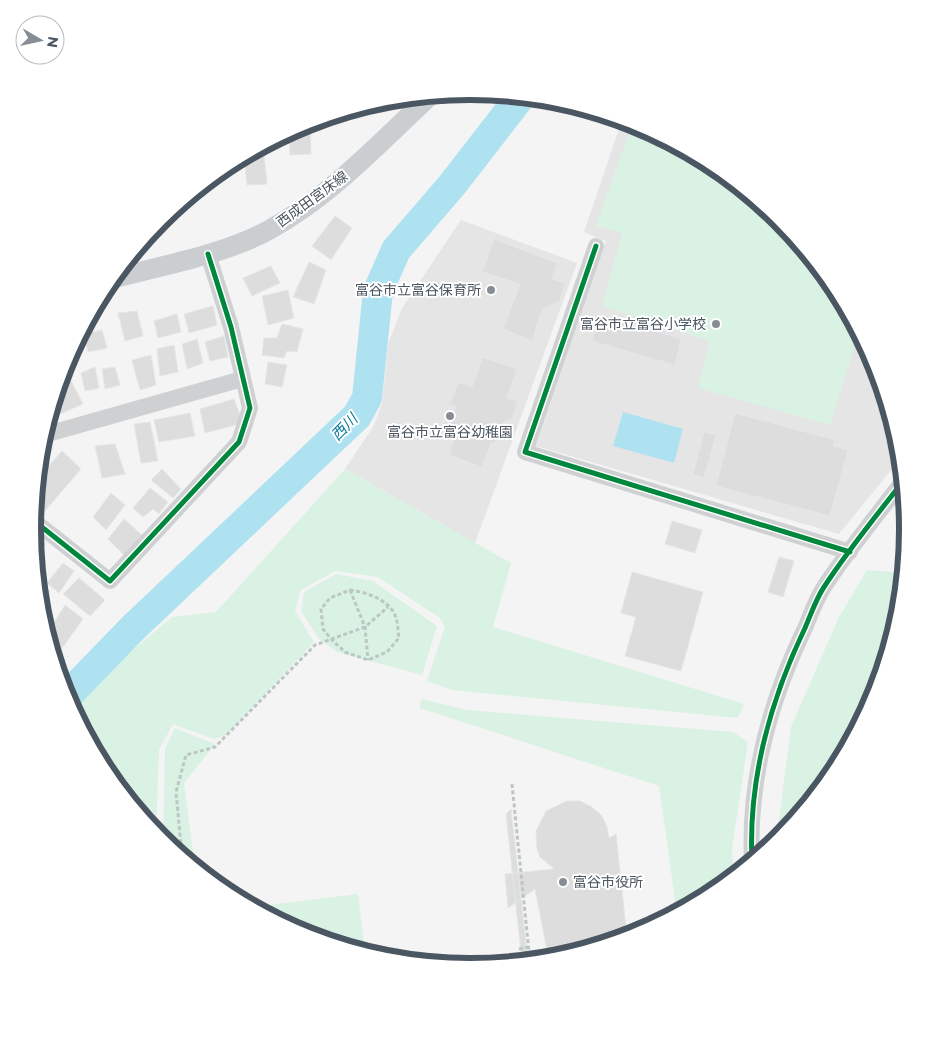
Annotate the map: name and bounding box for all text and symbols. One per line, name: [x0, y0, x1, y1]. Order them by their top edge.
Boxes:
north arrow: [15, 15, 65, 65]
text: N: [43, 35, 63, 49]
street label: 西成田宮床線: [273, 167, 351, 231]
place label: 富谷市立富谷保育所: [355, 281, 481, 299]
marker: 富谷市立富谷保育所: [485, 284, 497, 296]
place label: 富谷市立富谷小学校: [580, 315, 706, 333]
marker: 富谷市立富谷小学校: [710, 318, 722, 330]
water label: 西川: [327, 408, 363, 444]
marker: 富谷市立富谷幼稚園: [444, 410, 456, 422]
place label: 富谷市立富谷幼稚園: [387, 423, 513, 441]
place label: 富谷市役所: [573, 873, 643, 891]
marker: 富谷市役所: [557, 876, 569, 888]

